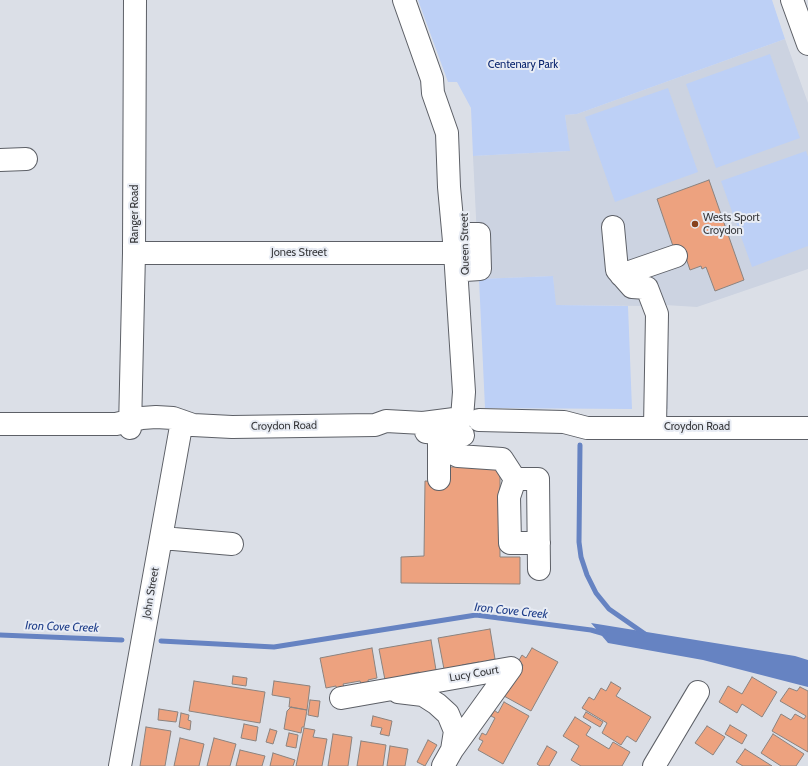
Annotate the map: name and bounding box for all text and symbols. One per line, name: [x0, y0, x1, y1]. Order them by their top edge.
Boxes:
park label: Centenary Park: [488, 58, 558, 72]
street label: Ranger Road: [128, 185, 142, 243]
place label: Wests Sport Croydon: [703, 211, 760, 237]
street label: Queen Street: [458, 213, 472, 275]
marker: Wests Sport Croydon: [690, 219, 700, 229]
street label: Jones Street: [271, 246, 327, 260]
street label: Croydon Road: [251, 419, 317, 433]
street label: Croydon Road: [664, 420, 730, 434]
street label: John Street: [140, 566, 162, 620]
water label: Iron Cove Creek: [474, 600, 548, 622]
water label: Iron Cove Creek: [25, 619, 99, 635]
street label: Lucy Court: [448, 663, 500, 685]

